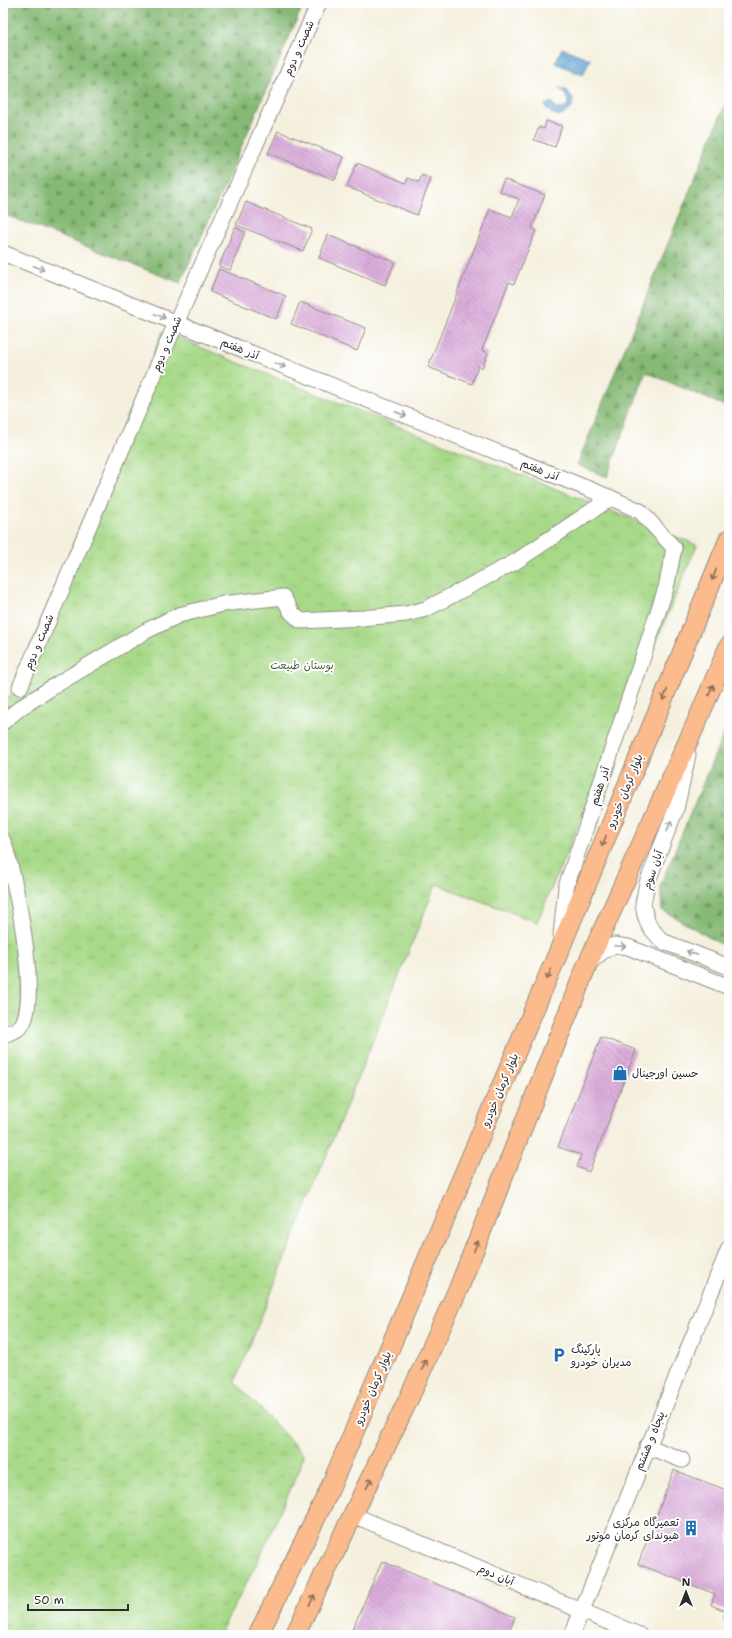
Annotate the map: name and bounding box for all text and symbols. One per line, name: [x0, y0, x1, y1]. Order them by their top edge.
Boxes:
street label: شصت و دوم: [280, 18, 319, 78]
one-way arrow: [33, 264, 45, 272]
one-way arrow: [153, 313, 165, 321]
street label: شصت و دوم: [149, 314, 186, 375]
street label: آذر هفتم: [218, 335, 262, 365]
one-way arrow: [274, 362, 286, 369]
one-way arrow: [394, 410, 406, 418]
street label: آذر هفتم: [518, 456, 562, 486]
one-way arrow: [710, 569, 717, 581]
street label: شصت و دوم: [21, 612, 58, 673]
park label: بوستان طبیعت: [270, 658, 334, 673]
one-way arrow: [707, 684, 715, 696]
one-way arrow: [660, 689, 668, 701]
street label: بلوار کرمان خودرو: [603, 752, 647, 831]
street label: آذر هفتم: [587, 764, 615, 807]
one-way arrow: [665, 821, 673, 833]
one-way arrow: [600, 835, 608, 847]
street label: آبان سوم: [639, 847, 668, 892]
one-way arrow: [613, 943, 626, 950]
one-way arrow: [687, 948, 699, 956]
one-way arrow: [545, 968, 553, 980]
street label: بلوار کرمان خودرو: [477, 1051, 522, 1130]
shop icon: حسین اورجینال: [611, 1064, 629, 1082]
place label: حسین اورجینال: [632, 1066, 699, 1081]
one-way arrow: [472, 1240, 480, 1252]
place label: پارکینگ مدیران خودرو: [570, 1342, 631, 1370]
parking icon: پارکینگ مدیران خودرو: [550, 1346, 568, 1364]
street label: بلوار کرمان خودرو: [350, 1349, 395, 1428]
one-way arrow: [421, 1359, 428, 1371]
street label: پنجاه و هشتم: [631, 1409, 670, 1473]
one-way arrow: [366, 1477, 373, 1489]
place label: تعمیرگاه مرکزی هیوندای کرمان موتور: [586, 1515, 680, 1543]
building icon: تعمیرگاه مرکزی هیوندای کرمان موتور: [682, 1519, 700, 1537]
street label: آبان دوم: [475, 1561, 517, 1591]
north arrow: [666, 1572, 706, 1612]
text: N: [682, 1575, 691, 1590]
scale bar: [28, 1586, 128, 1612]
text: 50 m: [34, 1592, 64, 1608]
one-way arrow: [309, 1594, 316, 1606]

